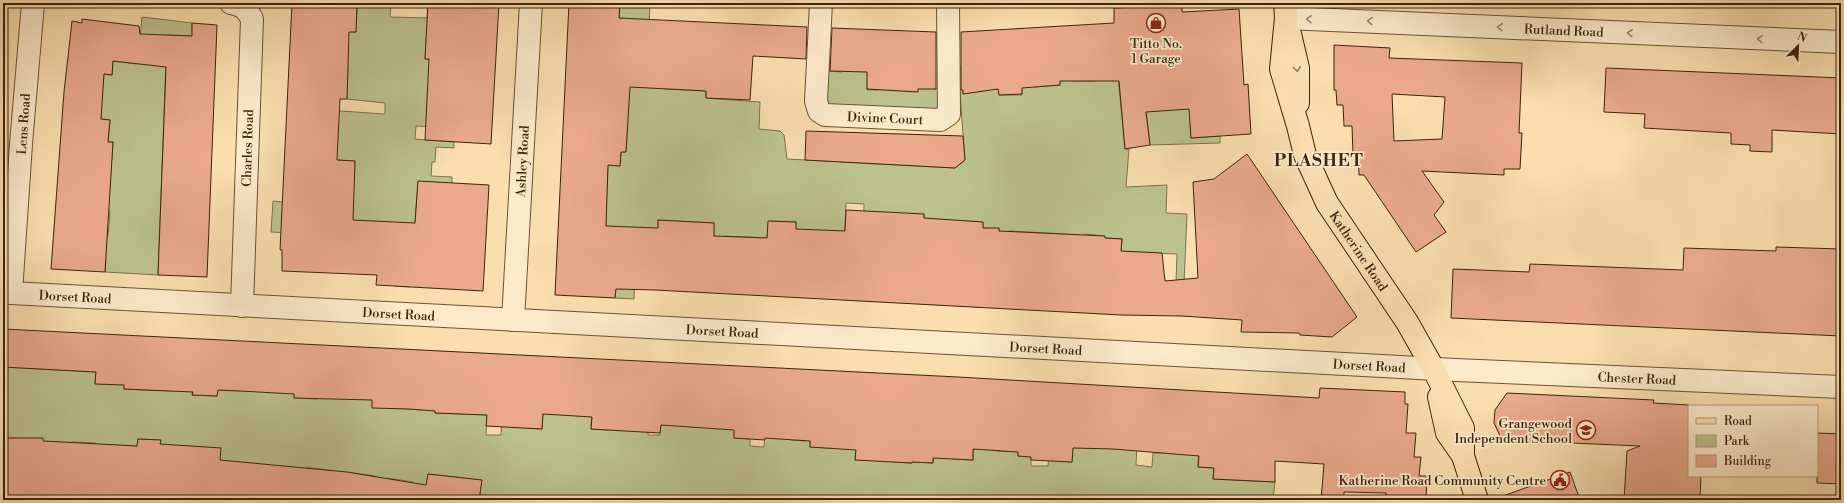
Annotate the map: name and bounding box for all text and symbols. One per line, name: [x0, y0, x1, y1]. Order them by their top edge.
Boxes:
shop icon: Titto No. 1 Garage: [1145, 12, 1167, 34]
one-way arrow: [1306, 14, 1312, 23]
one-way arrow: [1367, 17, 1373, 25]
street label: Rutland Road: [1524, 21, 1604, 41]
one-way arrow: [1497, 23, 1503, 31]
north arrow: [1778, 26, 1818, 66]
one-way arrow: [1627, 29, 1633, 37]
text: N: [1795, 30, 1809, 46]
one-way arrow: [1757, 34, 1763, 43]
place label: Titto No. 1 Garage: [1130, 36, 1182, 67]
one-way arrow: [1293, 66, 1302, 72]
street label: Lens Road: [14, 92, 34, 155]
street label: Charles Road: [239, 108, 257, 187]
street label: Divine Court: [847, 109, 924, 128]
street label: Ashley Road: [513, 124, 533, 199]
district label: PLASHET: [1274, 150, 1364, 172]
street label: Katherine Road: [1326, 208, 1391, 295]
street label: Dorset Road: [38, 287, 112, 307]
street label: Dorset Road: [362, 305, 436, 325]
street label: Dorset Road: [685, 322, 759, 342]
street label: Dorset Road: [1009, 339, 1083, 359]
street label: Dorset Road: [1332, 356, 1407, 376]
street label: Chester Road: [1597, 369, 1677, 389]
legend: [1688, 405, 1818, 477]
text: Road: [1724, 414, 1752, 429]
place label: Grangewood Independent School: [1454, 416, 1573, 447]
school or university icon: Grangewood Independent School: [1575, 419, 1597, 441]
text: Park: [1724, 434, 1750, 449]
text: Building: [1723, 454, 1772, 469]
public building icon: Katherine Road Community Centre: [1549, 469, 1571, 491]
place label: Katherine Road Community Centre: [1339, 473, 1546, 489]

